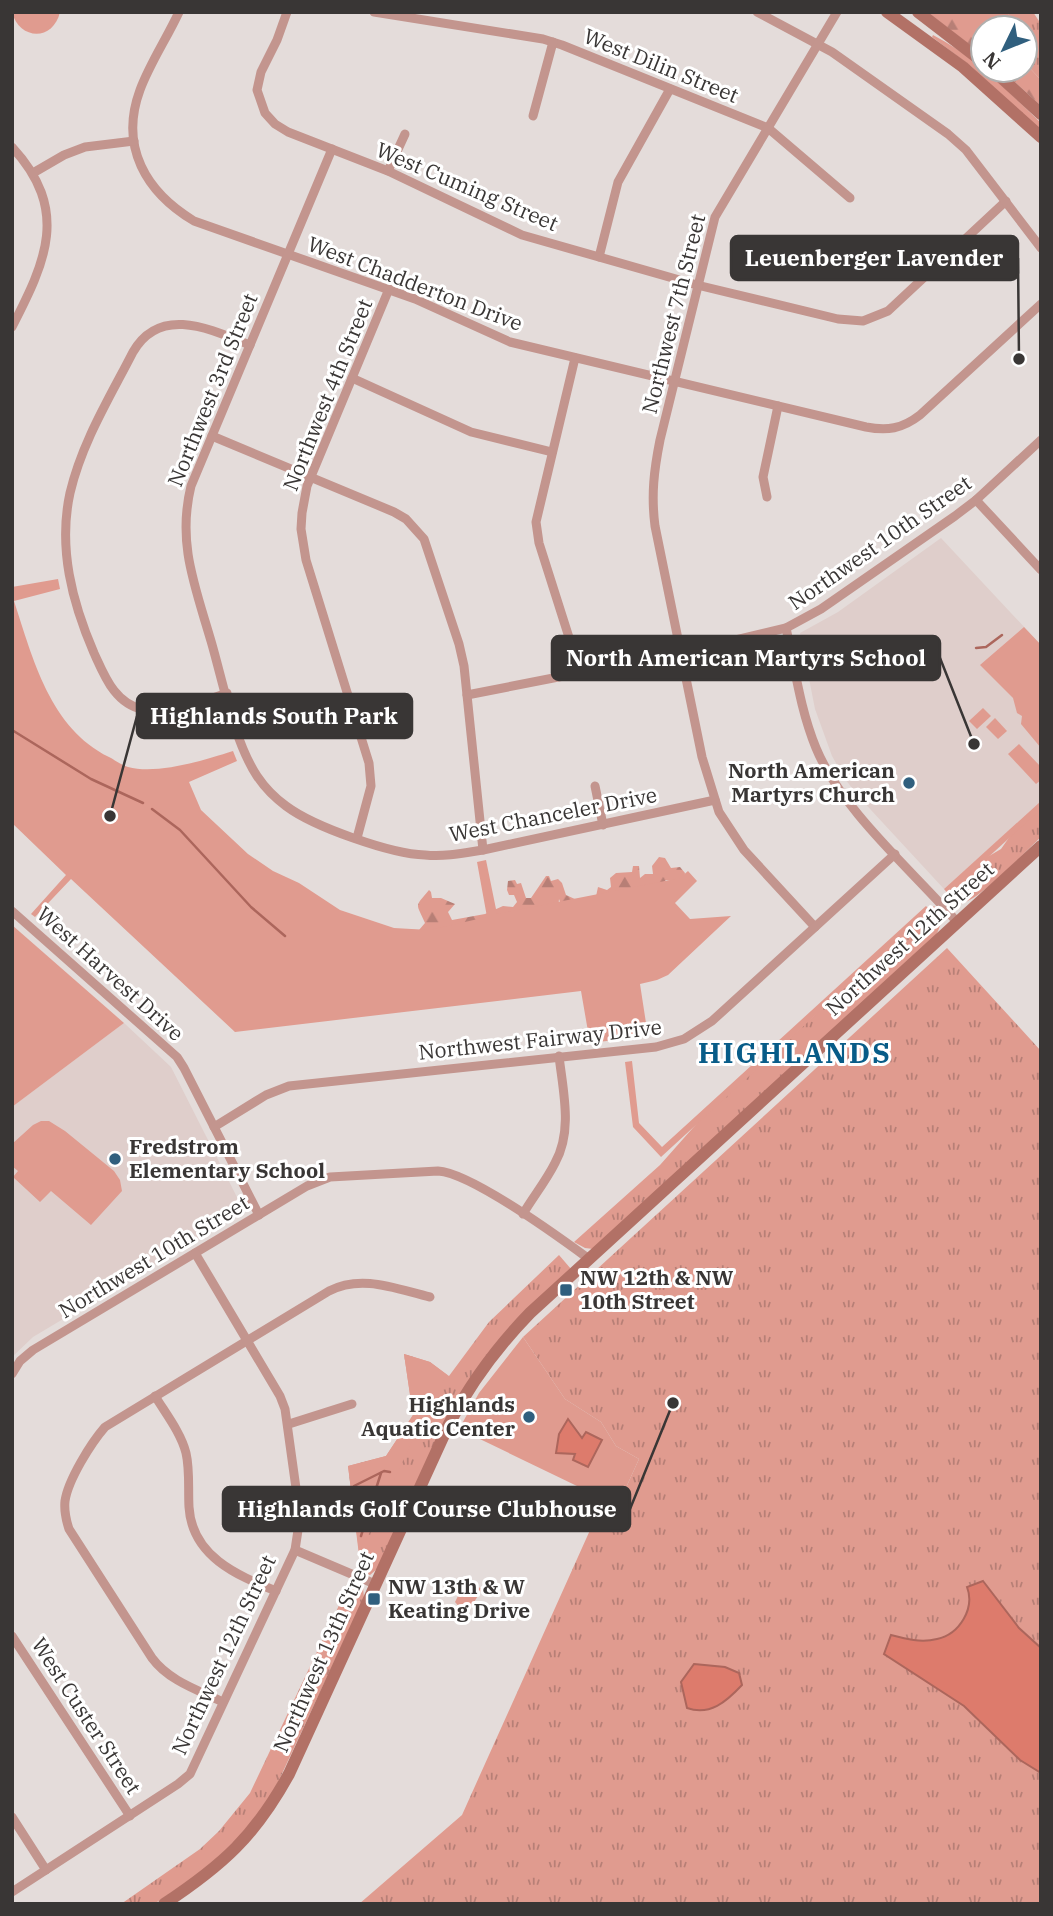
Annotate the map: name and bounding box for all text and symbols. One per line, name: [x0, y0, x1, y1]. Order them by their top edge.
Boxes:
north arrow: [969, 14, 1039, 84]
street label: West Dilin Street: [580, 21, 743, 109]
text: N: [978, 47, 1005, 74]
street label: West Cuming Street: [372, 135, 563, 237]
street label: Northwest 7th Street: [635, 211, 711, 416]
street label: West Chadderton Drive: [304, 229, 527, 337]
callout: Leuenberger Lavender: [731, 236, 1018, 280]
text: Leuenberger Lavender: [745, 242, 1004, 272]
street label: Northwest 3rd Street: [160, 289, 264, 490]
street label: Northwest 4th Street: [276, 294, 378, 495]
street label: Northwest 10th Street: [782, 468, 976, 616]
callout: North American Martyrs School: [552, 636, 940, 680]
text: North American Martyrs School: [566, 642, 926, 672]
callout: Highlands South Park: [137, 694, 412, 738]
text: Highlands South Park: [150, 700, 399, 730]
place label: North American Martyrs Church: [728, 756, 895, 808]
marker: North American Martyrs Church: [901, 775, 917, 791]
street label: West Chanceler Drive: [446, 780, 659, 848]
street label: Northwest 12th Street: [819, 855, 999, 1021]
street label: West Harvest Drive: [31, 900, 190, 1047]
street label: Northwest Fairway Drive: [417, 1012, 663, 1066]
district label: HIGHLANDS: [698, 1034, 892, 1071]
place label: Fredstrom Elementary School: [129, 1132, 325, 1184]
marker: Fredstrom Elementary School: [107, 1151, 123, 1167]
street label: Northwest 10th Street: [53, 1188, 254, 1324]
place label: NW 12th & NW 10th Street: [580, 1263, 734, 1315]
marker: NW 12th & NW 10th Street: [558, 1282, 574, 1298]
place label: Highlands Aquatic Center: [361, 1390, 516, 1442]
marker: Highlands Aquatic Center: [521, 1409, 537, 1425]
callout: Highlands Golf Course Clubhouse: [223, 1487, 630, 1531]
text: Highlands Golf Course Clubhouse: [237, 1493, 617, 1523]
street label: Northwest 13th Street: [266, 1547, 380, 1757]
street label: Northwest 12th Street: [164, 1550, 282, 1759]
place label: NW 13th & W Keating Drive: [388, 1572, 530, 1624]
marker: NW 13th & W Keating Drive: [366, 1591, 382, 1607]
street label: West Custer Street: [26, 1632, 148, 1799]

